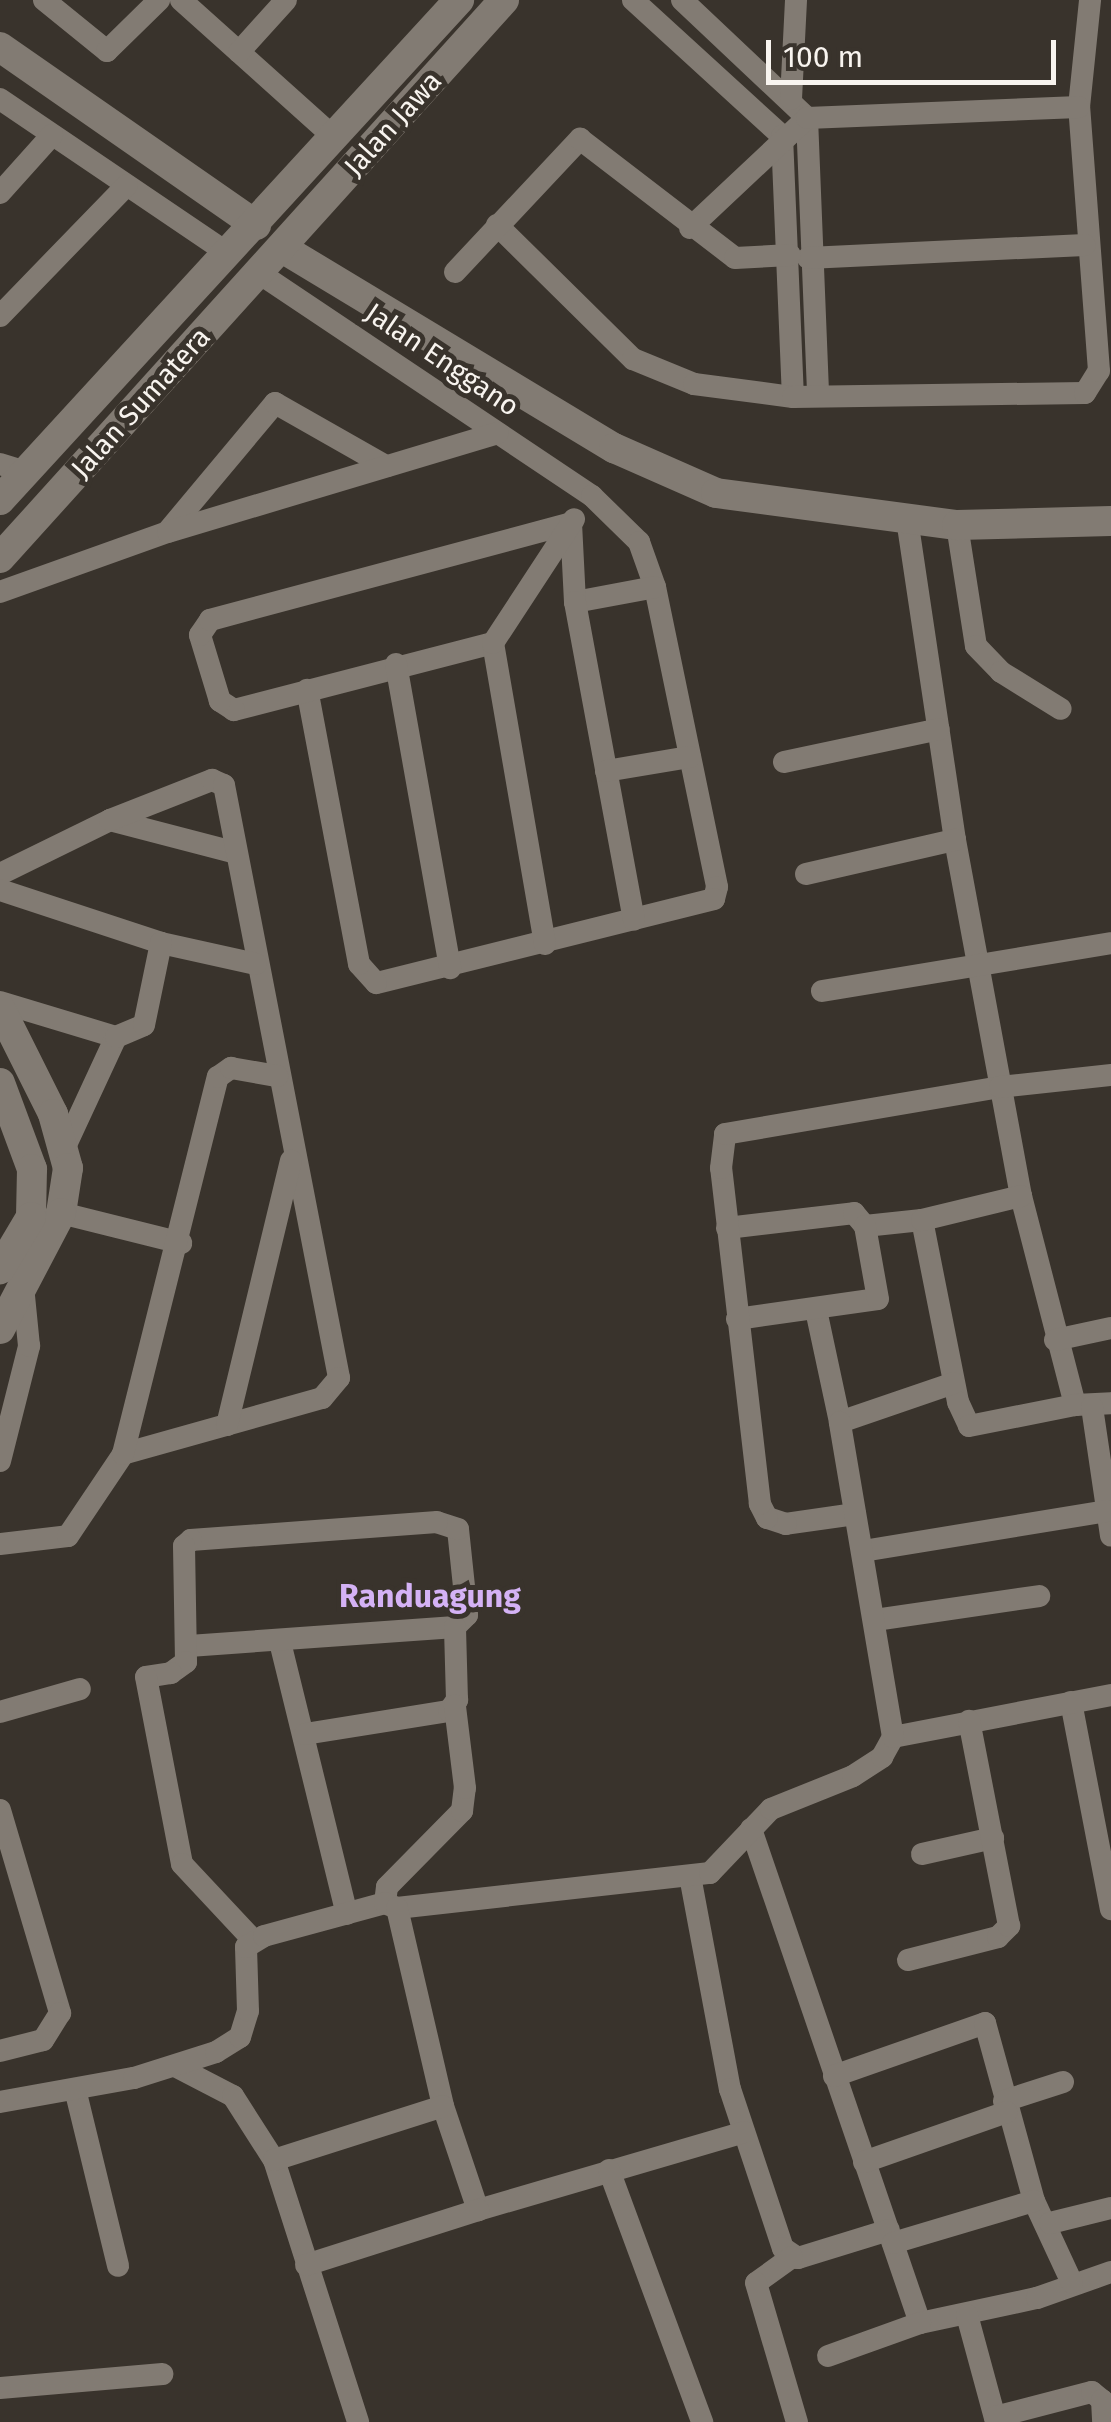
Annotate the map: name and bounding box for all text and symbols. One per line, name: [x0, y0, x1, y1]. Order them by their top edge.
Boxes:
scale bar: [771, 20, 1061, 82]
text: 100 m: [783, 39, 863, 75]
street label: Jalan Jawa: [337, 65, 449, 183]
street label: Jalan Enggano: [359, 296, 525, 424]
street label: Jalan Sumatera: [64, 321, 218, 485]
district label: Randuagung: [339, 1577, 521, 1615]

